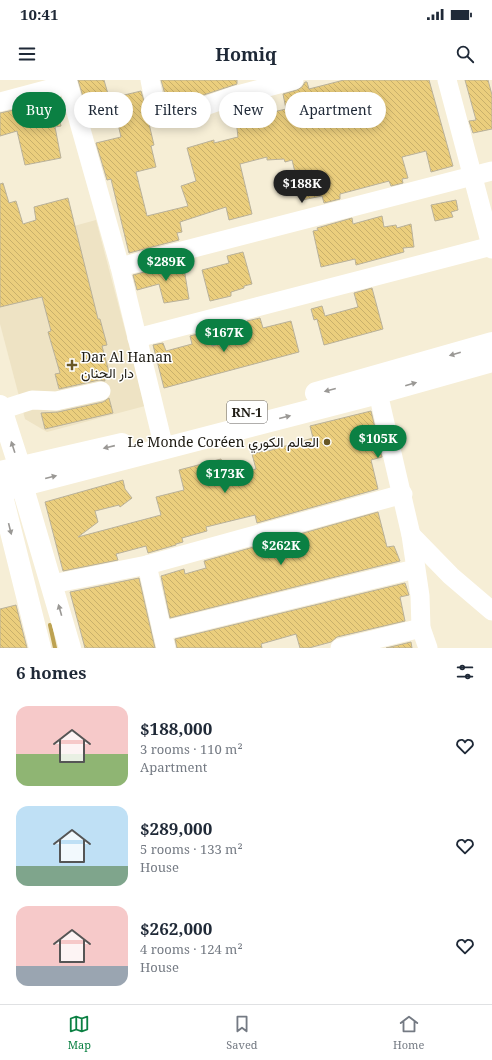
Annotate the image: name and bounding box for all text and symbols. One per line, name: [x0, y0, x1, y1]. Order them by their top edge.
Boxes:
text: 10:41: [20, 4, 58, 24]
text: Homiq: [215, 42, 277, 66]
icon: menu: [16, 43, 38, 65]
icon: search: [454, 43, 476, 65]
chip: Buy: [12, 92, 66, 128]
chip: Rent: [74, 92, 133, 128]
chip: Filters: [141, 92, 211, 128]
chip: New: [219, 92, 277, 128]
chip: Apartment: [285, 92, 386, 128]
pin: $188K: [274, 170, 330, 204]
text: $188K: [283, 174, 321, 192]
pin: $289K: [138, 248, 194, 282]
text: $289K: [147, 252, 185, 270]
pin: $167K: [196, 319, 252, 353]
text: $167K: [205, 323, 243, 341]
place label: Dar Al Hanan دار الحنان: [81, 347, 172, 382]
one-way arrow: [448, 351, 460, 357]
marker: Dar Al Hanan دار الحنان: [66, 359, 78, 371]
one-way arrow: [405, 381, 417, 387]
one-way arrow: [323, 387, 335, 393]
road number: RN-1: [227, 401, 267, 423]
one-way arrow: [280, 414, 292, 420]
pin: $105K: [350, 425, 406, 459]
text: $105K: [359, 429, 397, 447]
place label: Le Monde Coréen العالم الكوري: [127, 432, 319, 454]
marker: Le Monde Coréen العالم الكوري: [322, 437, 332, 447]
one-way arrow: [10, 440, 16, 452]
one-way arrow: [103, 444, 115, 450]
pin: $173K: [197, 460, 253, 494]
text: $173K: [206, 464, 244, 482]
one-way arrow: [45, 474, 57, 480]
one-way arrow: [8, 523, 14, 535]
pin: $262K: [253, 532, 309, 566]
text: $262K: [262, 536, 300, 554]
one-way arrow: [57, 604, 63, 616]
text: 6 homes: [16, 661, 86, 684]
icon: filters: [454, 661, 476, 683]
text: $188,000: [140, 717, 212, 740]
icon: home: [48, 722, 96, 770]
icon: heart: [454, 735, 476, 757]
text: 3 rooms · 110 m²: [140, 740, 243, 758]
text: Apartment: [140, 758, 207, 776]
text: $289,000: [140, 817, 212, 840]
icon: home: [48, 822, 96, 870]
icon: heart: [454, 835, 476, 857]
text: 5 rooms · 133 m²: [140, 840, 243, 858]
text: House: [140, 858, 179, 876]
text: $262,000: [140, 917, 212, 940]
icon: home: [48, 922, 96, 970]
icon: heart: [454, 935, 476, 957]
text: 4 rooms · 124 m²: [140, 940, 243, 958]
text: House: [140, 958, 179, 976]
tab: Map: [68, 1013, 91, 1052]
tab: Saved: [226, 1013, 258, 1052]
tab: Home: [393, 1013, 424, 1052]

